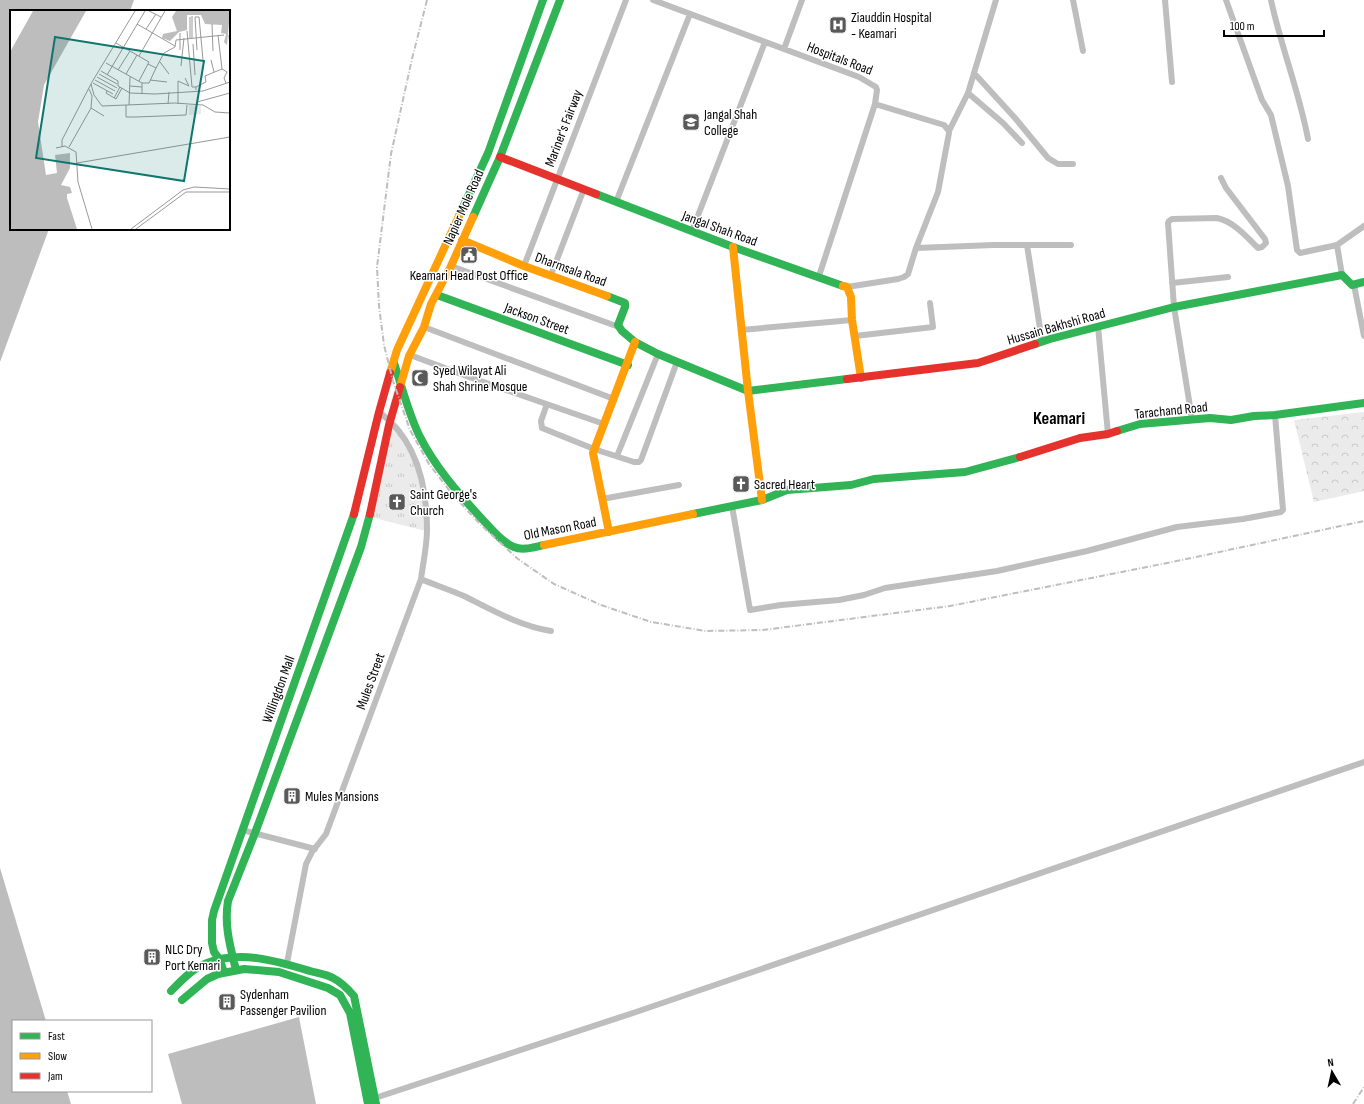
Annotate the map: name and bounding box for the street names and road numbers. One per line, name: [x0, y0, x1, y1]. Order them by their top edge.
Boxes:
street label: Hospitals Road: [805, 38, 875, 79]
street label: Mariner's Fairway: [541, 87, 586, 169]
street label: Napier Mole Road: [439, 167, 488, 248]
street label: Jangal Shah Road: [679, 207, 760, 250]
street label: Dharmsala Road: [533, 249, 609, 290]
street label: Jackson Street: [501, 299, 572, 338]
street label: Hussain Bakhshi Road: [1005, 304, 1107, 349]
street label: Tarachand Road: [1134, 398, 1209, 423]
street label: Old Mason Road: [522, 513, 598, 544]
street label: Mules Street: [352, 650, 389, 712]
street label: Willingdon Mall: [258, 653, 298, 725]

